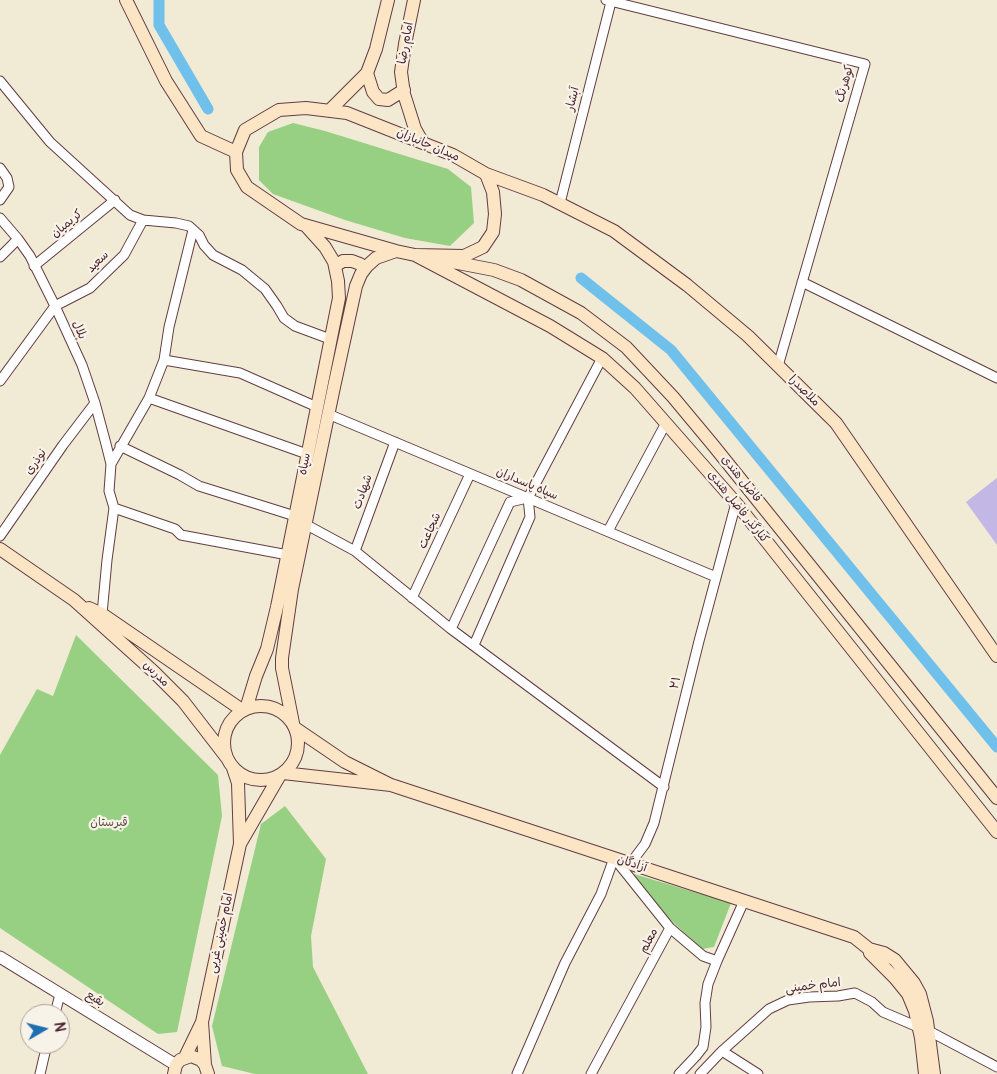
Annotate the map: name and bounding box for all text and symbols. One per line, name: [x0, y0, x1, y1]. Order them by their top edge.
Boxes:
street label: امام رضا: [395, 21, 417, 65]
street label: کوهرنگ: [833, 64, 857, 104]
street label: آبشار: [563, 86, 583, 112]
street label: میدان جانبازان: [394, 125, 462, 165]
street label: کریمیان: [48, 207, 86, 241]
street label: سعید: [84, 248, 112, 276]
street label: بلال: [69, 318, 89, 342]
street label: ملاصدرا: [785, 372, 823, 410]
street label: نوذری: [22, 446, 50, 478]
street label: سپاه: [296, 452, 314, 476]
street label: فاضل هندی: [718, 453, 764, 505]
street label: سپاه پاسداران: [494, 465, 560, 503]
street label: کنارگذر فاضل هندی: [704, 468, 772, 546]
street label: شهادت: [350, 473, 376, 511]
street label: شجاعت: [415, 511, 445, 551]
street label: مدرس: [140, 658, 172, 690]
street label: ۲۱: [668, 675, 684, 691]
park label: قبرستان: [90, 816, 128, 830]
street label: آزادگان: [615, 852, 649, 876]
street label: امام خمینی غربی: [205, 891, 237, 975]
street label: معلم: [636, 926, 662, 956]
street label: امام خمینی: [784, 975, 842, 997]
street label: بقیع: [83, 988, 107, 1010]
north arrow: [20, 1004, 70, 1054]
text: N: [50, 1021, 68, 1033]

